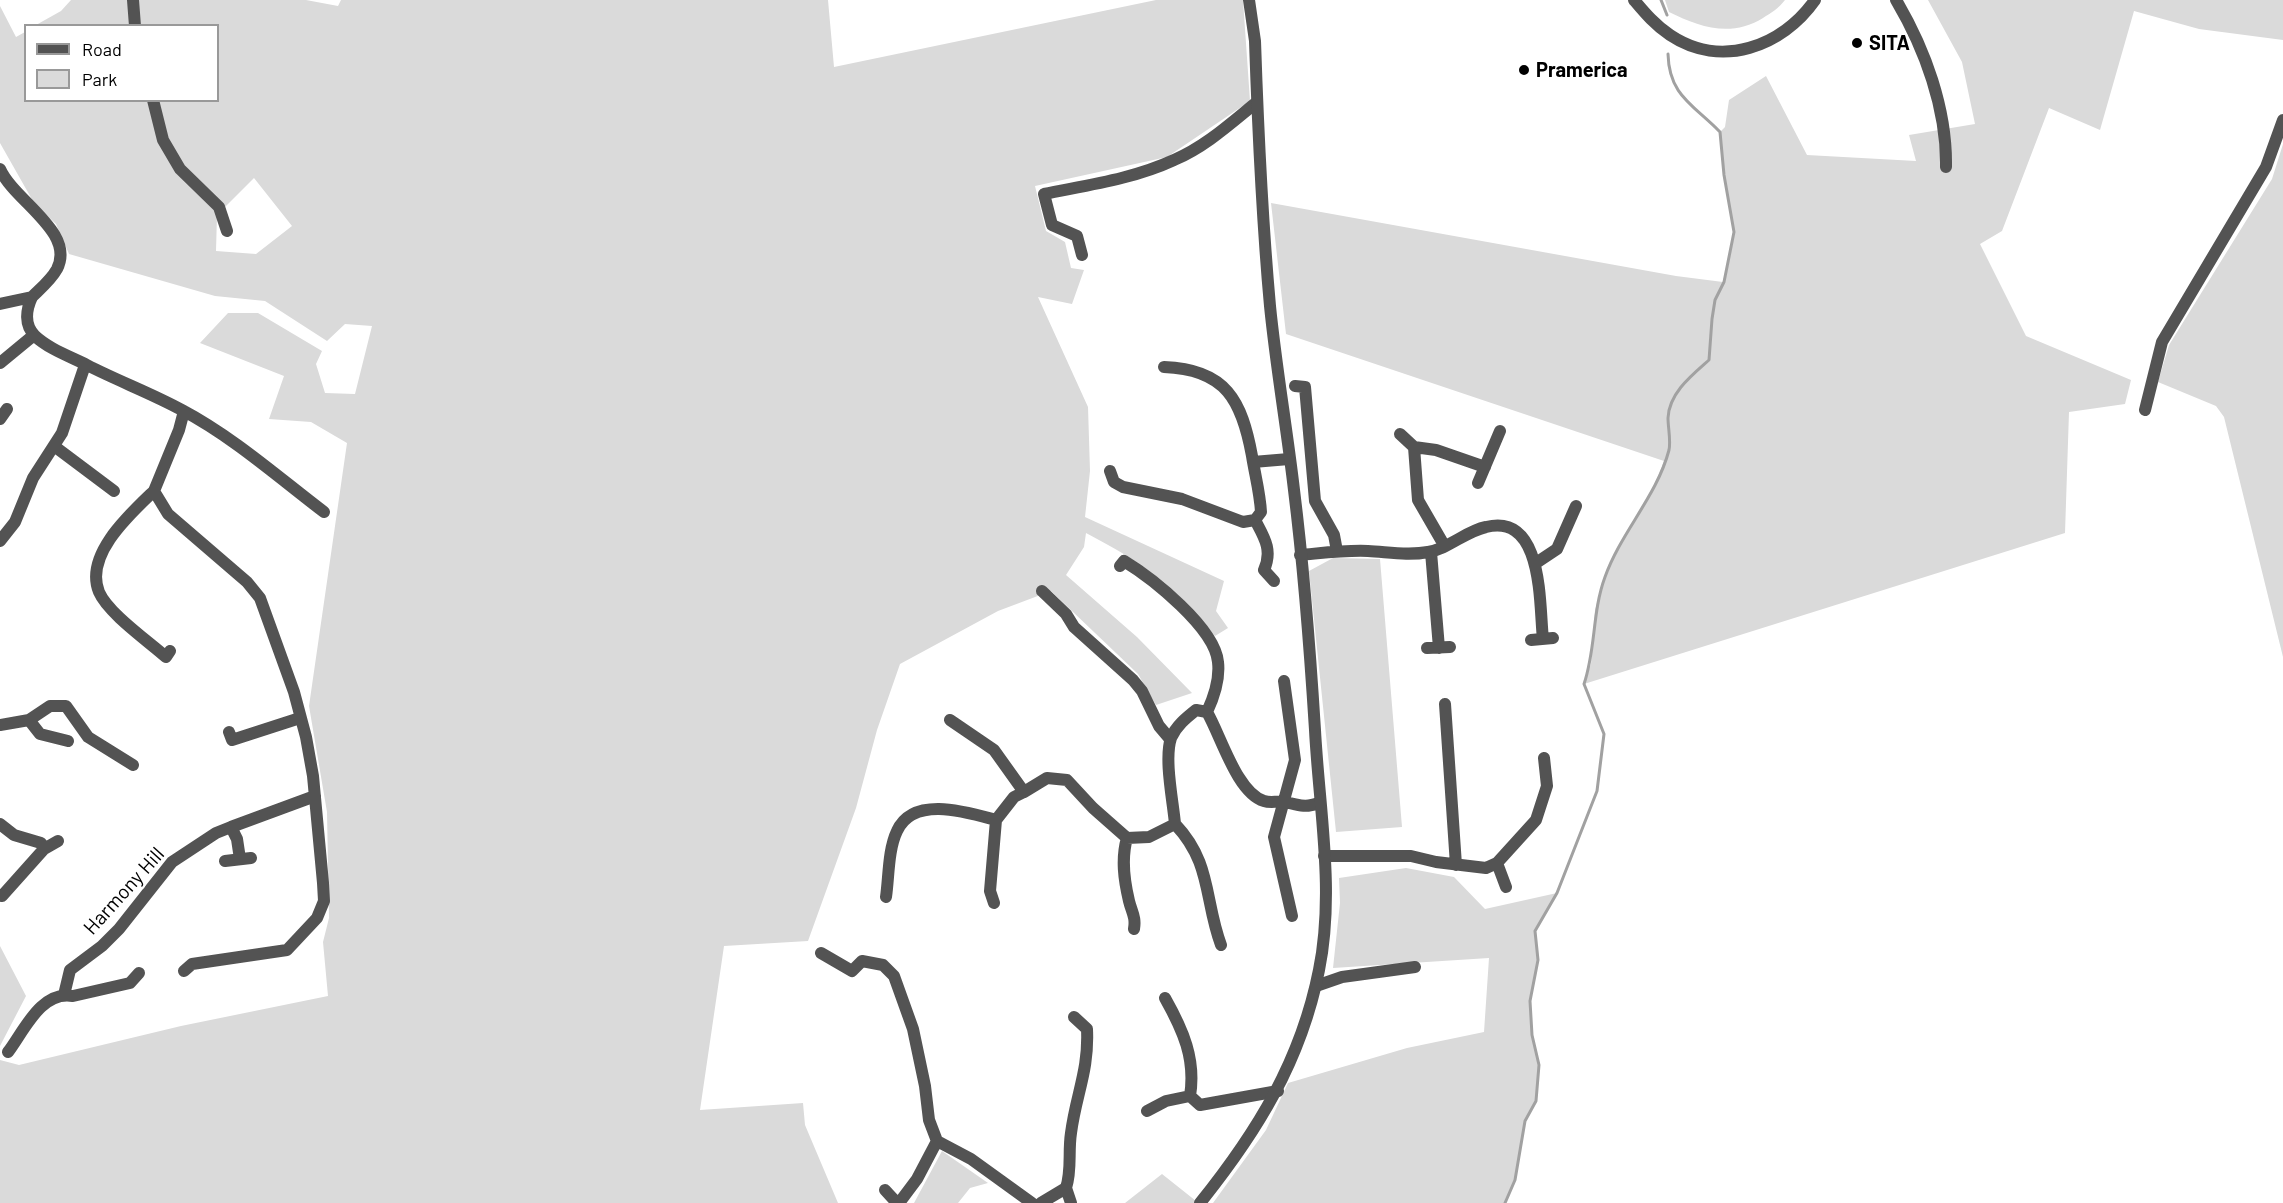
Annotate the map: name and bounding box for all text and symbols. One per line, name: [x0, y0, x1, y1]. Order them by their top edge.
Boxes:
legend: [24, 24, 219, 102]
place label: SITA: [1869, 31, 1910, 55]
marker: SITA: [1850, 36, 1864, 50]
text: Road: [82, 38, 122, 60]
place label: Pramerica: [1536, 58, 1628, 82]
marker: Pramerica: [1517, 63, 1531, 77]
text: Park: [82, 68, 117, 90]
street label: Harmony Hill: [79, 842, 169, 940]

